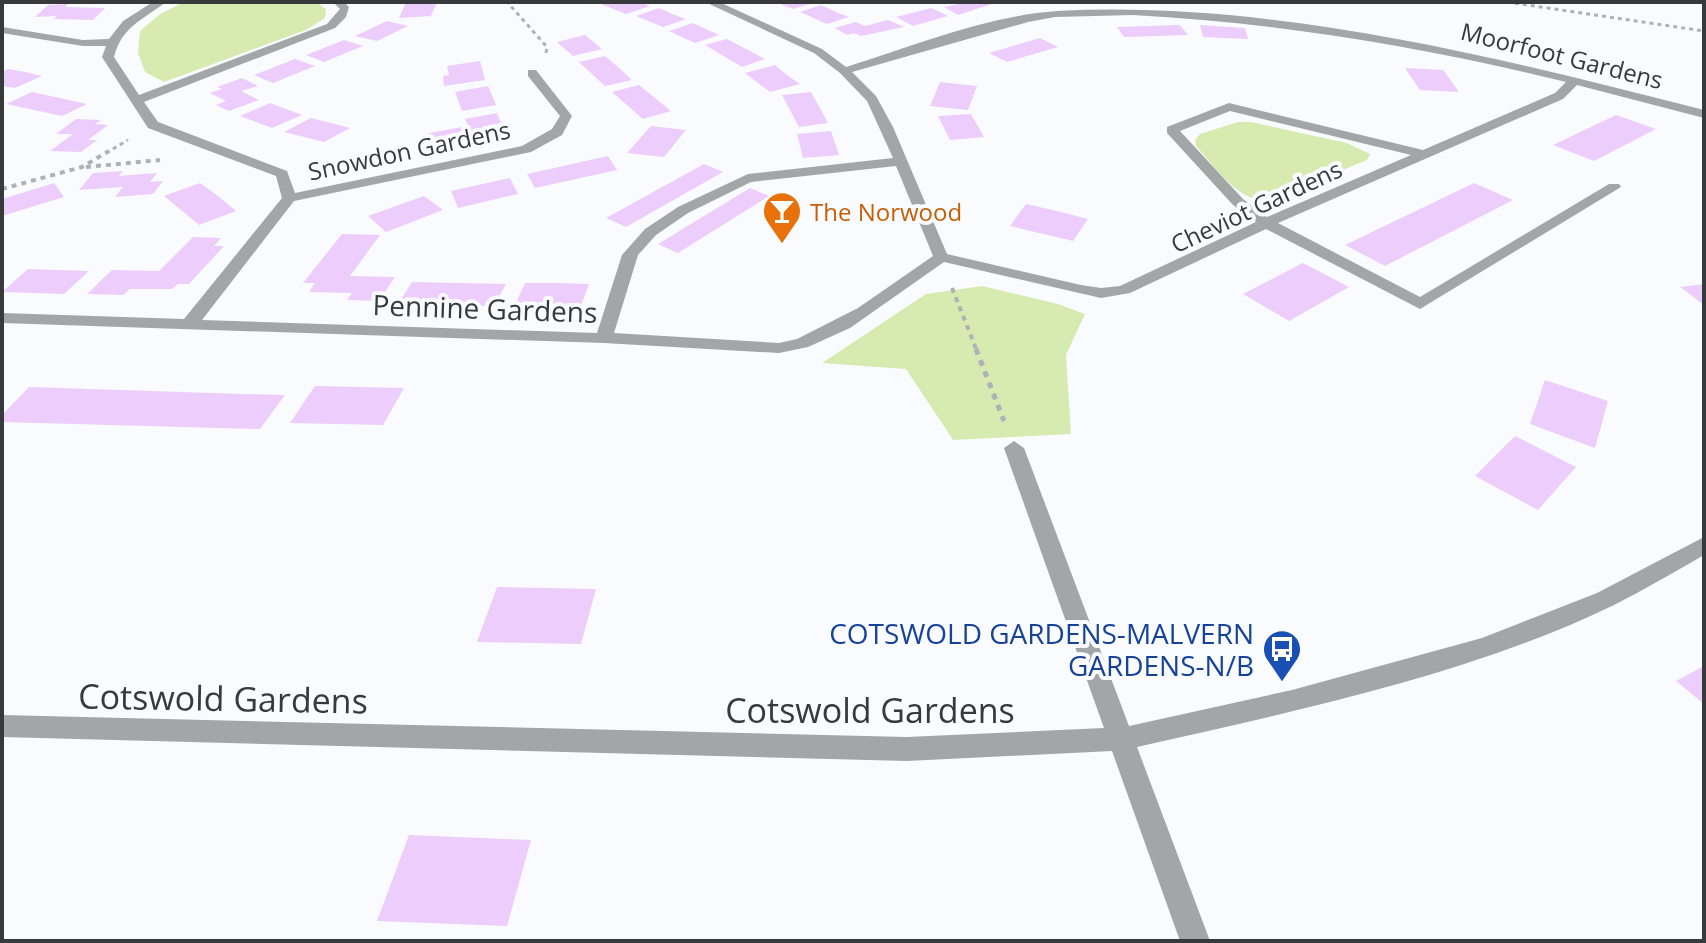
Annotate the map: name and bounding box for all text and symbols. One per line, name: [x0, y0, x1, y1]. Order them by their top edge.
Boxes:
street label: Moorfoot Gardens: [1458, 14, 1666, 96]
street label: Snowdon Gardens: [305, 112, 513, 188]
street label: Cheviot Gardens: [1165, 152, 1347, 260]
bar icon: The Norwood: [761, 190, 803, 245]
place label: The Norwood: [810, 195, 962, 228]
street label: Pennine Gardens: [372, 285, 598, 331]
place label: COTSWOLD GARDENS-MALVERN GARDENS-N/B: [829, 614, 1254, 684]
bus stop icon: COTSWOLD GARDENS-MALVERN GARDENS-N/B: [1261, 628, 1303, 683]
street label: Cotswold Gardens: [78, 672, 368, 724]
street label: Cotswold Gardens: [725, 687, 1015, 733]

